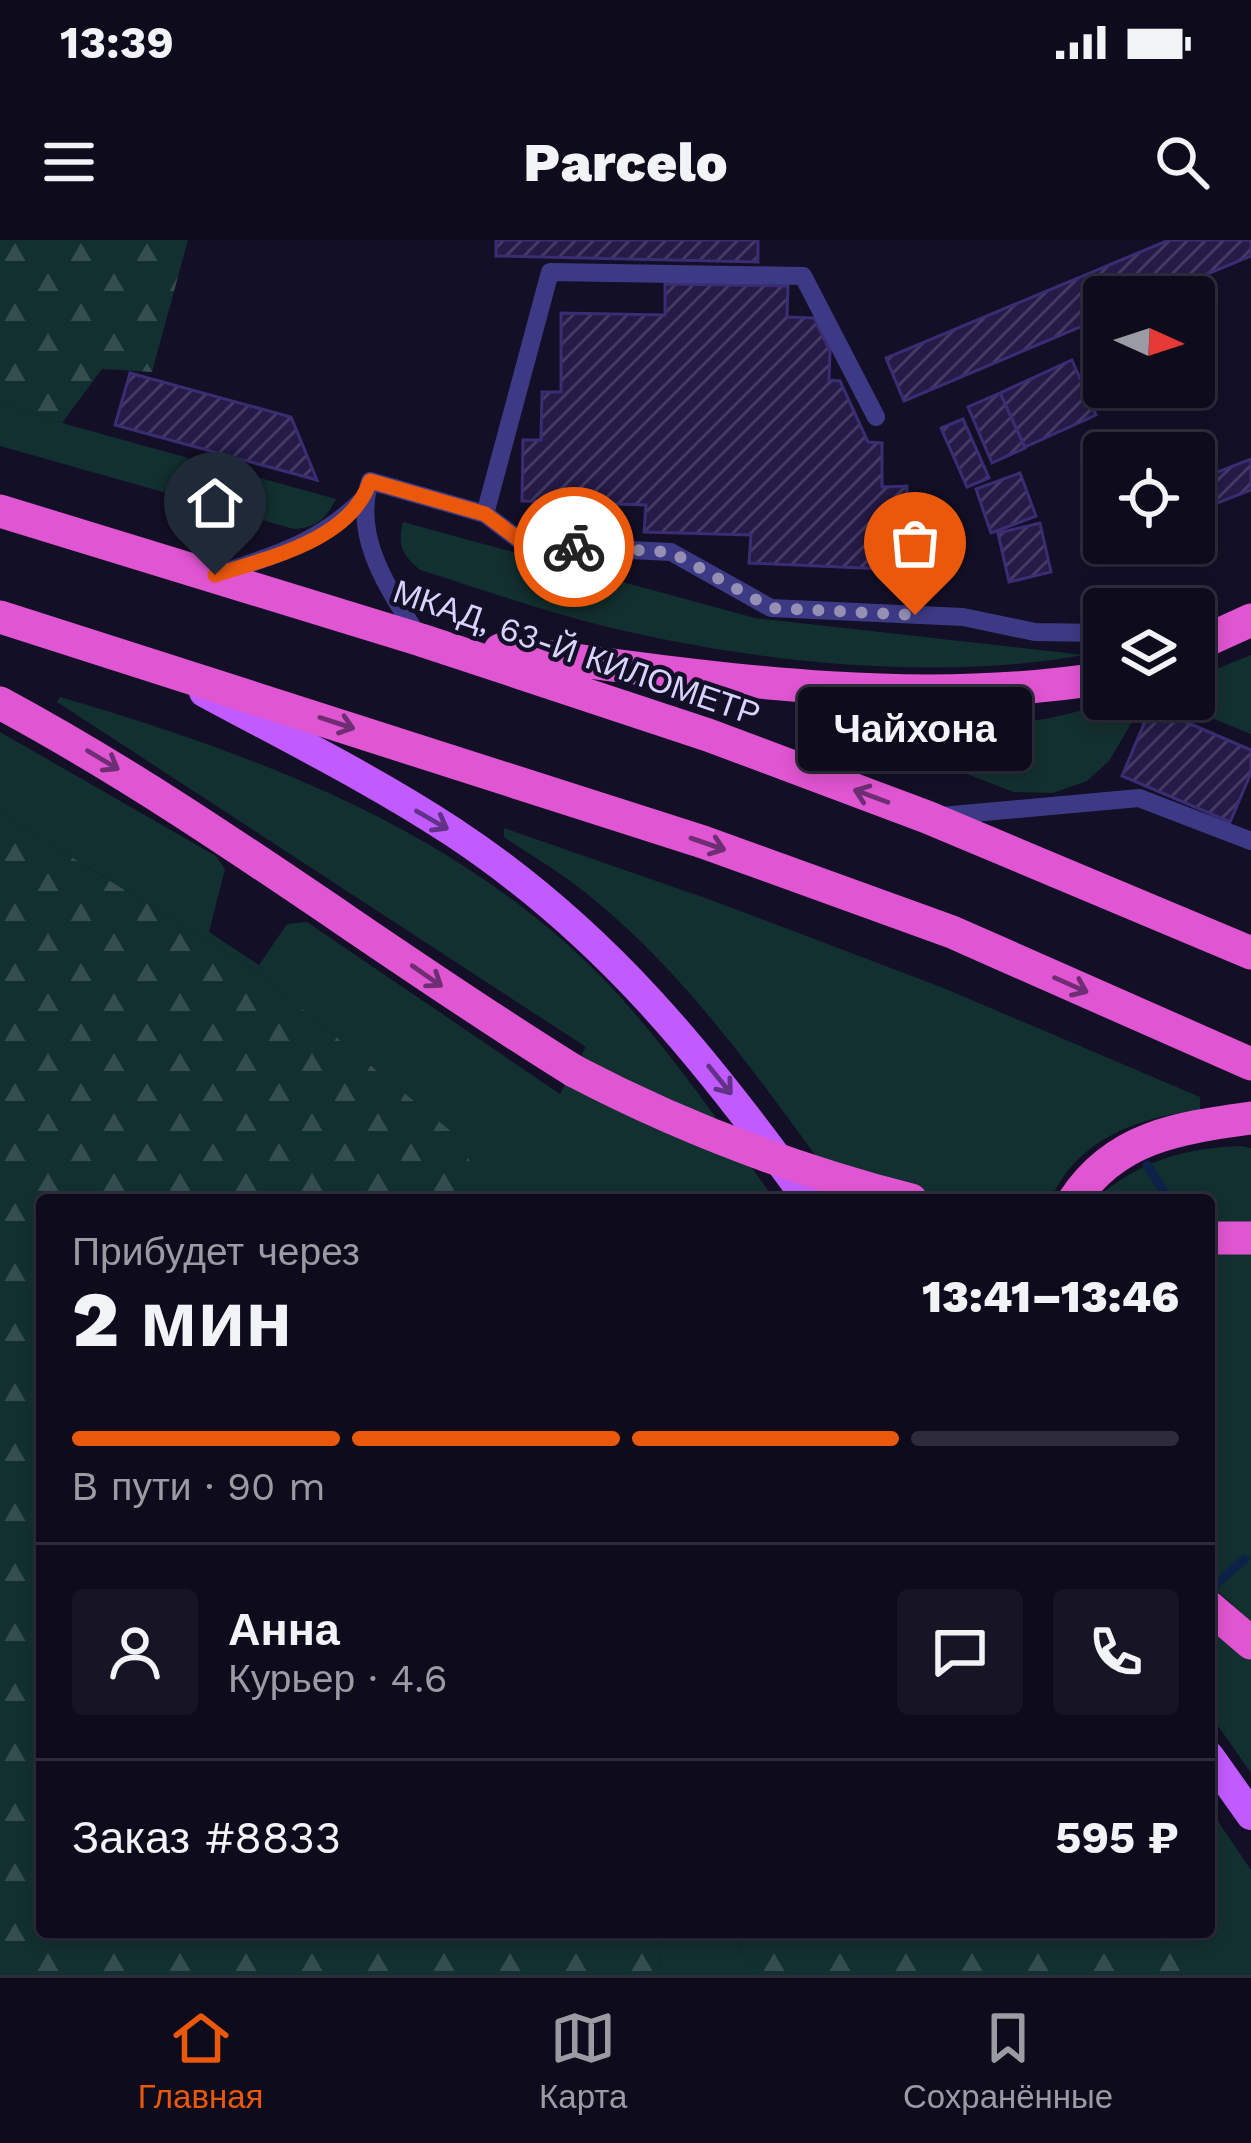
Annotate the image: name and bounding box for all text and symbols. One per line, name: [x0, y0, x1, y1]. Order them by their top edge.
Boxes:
text: 13:39: [60, 16, 174, 69]
icon: menu: [36, 129, 102, 195]
icon: search: [1149, 129, 1215, 195]
text: Parcelo: [523, 131, 728, 194]
north arrow: [1083, 276, 1215, 408]
map controls: [1083, 276, 1215, 720]
button: locate: [1083, 432, 1215, 564]
pin: [164, 452, 266, 575]
icon: home: [182, 470, 248, 536]
courier: [514, 487, 634, 607]
pin: [864, 492, 966, 615]
icon: bag: [882, 510, 948, 576]
icon: bike: [541, 514, 607, 580]
street label: МКАД, 63-Й КИЛОМЕТР: [388, 571, 765, 734]
button: layers: [1083, 588, 1215, 720]
callout: Чайхона: [798, 687, 1032, 771]
text: Чайхона: [834, 706, 996, 751]
one-way arrow: [317, 714, 355, 736]
one-way arrow: [85, 748, 120, 772]
one-way arrow: [854, 784, 891, 805]
one-way arrow: [413, 808, 448, 832]
one-way arrow: [689, 835, 726, 856]
one-way arrow: [410, 963, 443, 988]
one-way arrow: [1052, 975, 1088, 997]
one-way arrow: [706, 1063, 732, 1095]
text: Прибудет через: [72, 1229, 360, 1274]
text: 13:41–13:46: [922, 1270, 1179, 1323]
text: 2 мин: [72, 1273, 292, 1365]
text: В пути · 90 m: [72, 1464, 326, 1509]
button: person: [72, 1589, 198, 1715]
button: chat: [897, 1589, 1023, 1715]
button: phone: [1053, 1589, 1179, 1715]
text: Анна: [228, 1603, 340, 1656]
text: Курьер · 4.6: [228, 1656, 447, 1701]
text: Заказ #8833: [72, 1811, 341, 1864]
text: 595 ₽: [1055, 1811, 1179, 1864]
tab: Главная: [138, 2005, 263, 2116]
tab: Карта: [539, 2005, 627, 2116]
tab: Сохранённые: [903, 2005, 1113, 2116]

